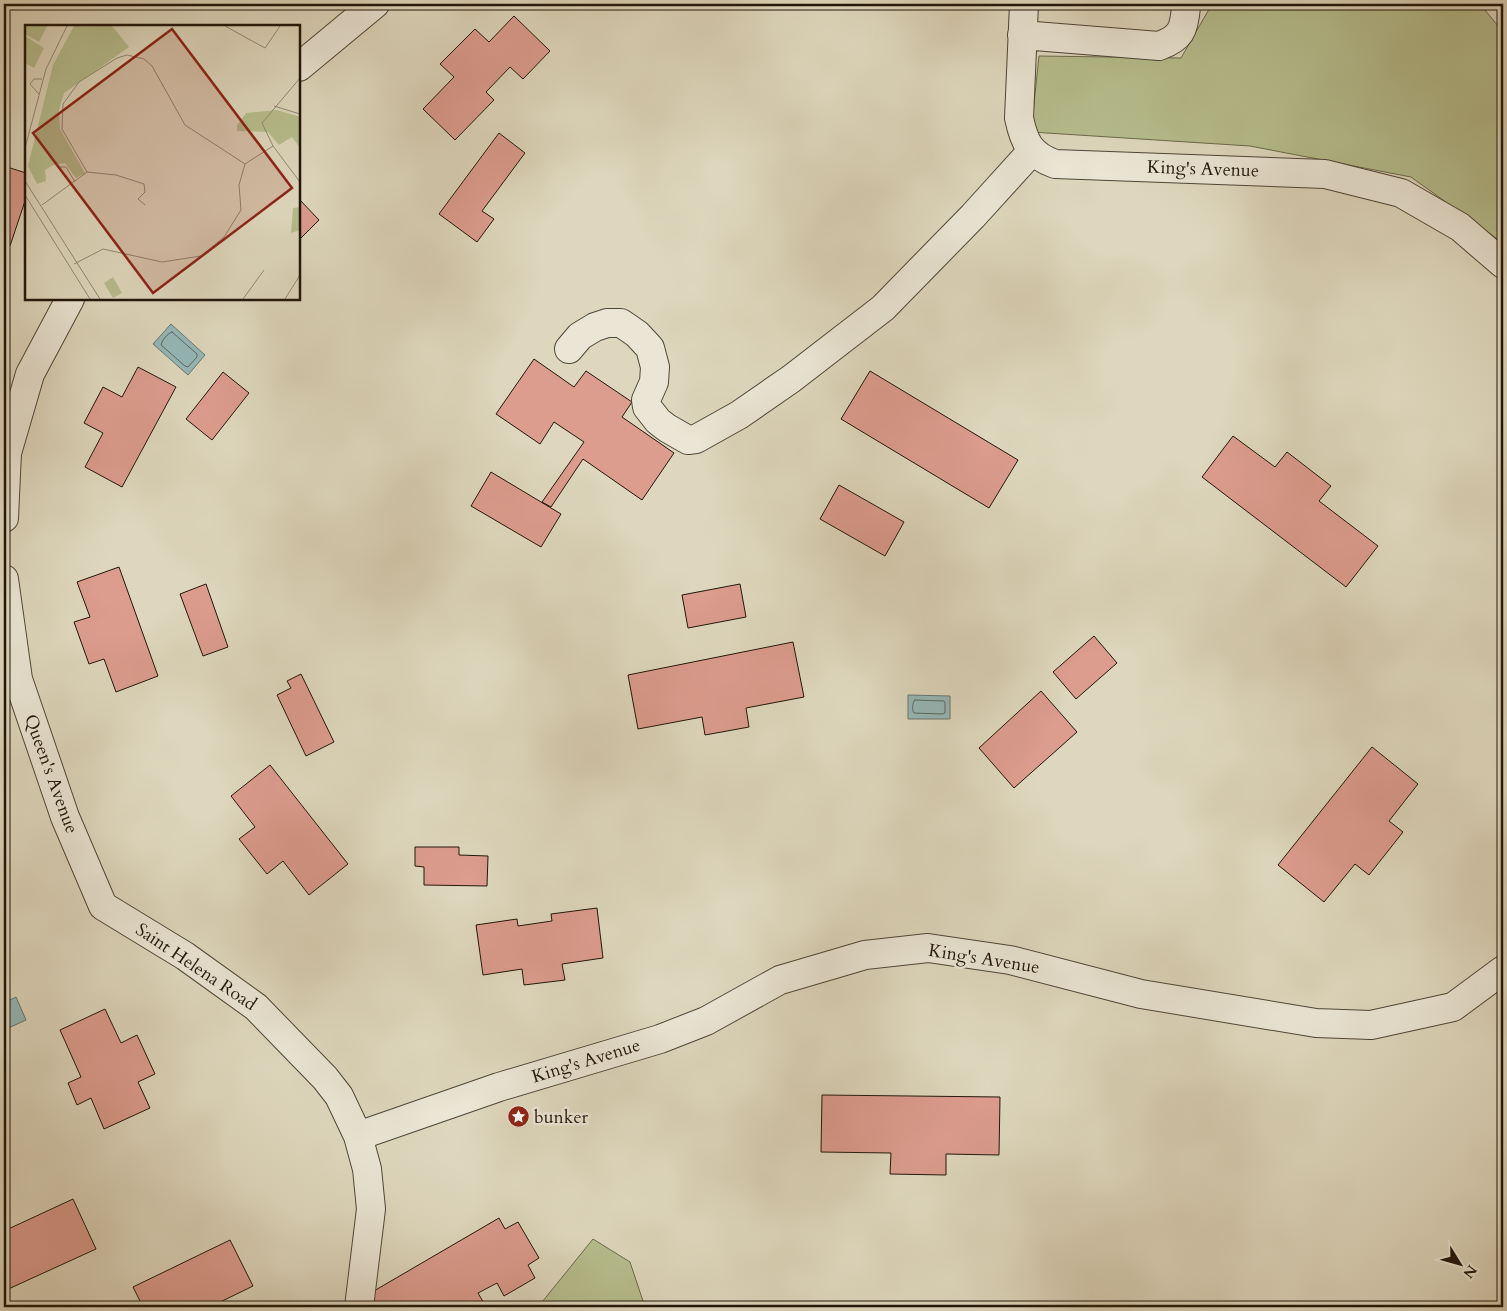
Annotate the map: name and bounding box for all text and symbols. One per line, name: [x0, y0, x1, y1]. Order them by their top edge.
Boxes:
inset map: [25, 25, 300, 300]
street label: King's Avenue: [1147, 155, 1259, 183]
street label: Queen's Avenue: [18, 711, 84, 837]
street label: Saint Helena Road: [131, 917, 262, 1017]
street label: King's Avenue: [927, 938, 1041, 980]
street label: King's Avenue: [529, 1033, 643, 1089]
place icon: bunker: [506, 1105, 530, 1129]
place label: bunker: [534, 1105, 589, 1130]
north arrow: [1434, 1238, 1484, 1288]
text: N: [1459, 1261, 1481, 1282]

